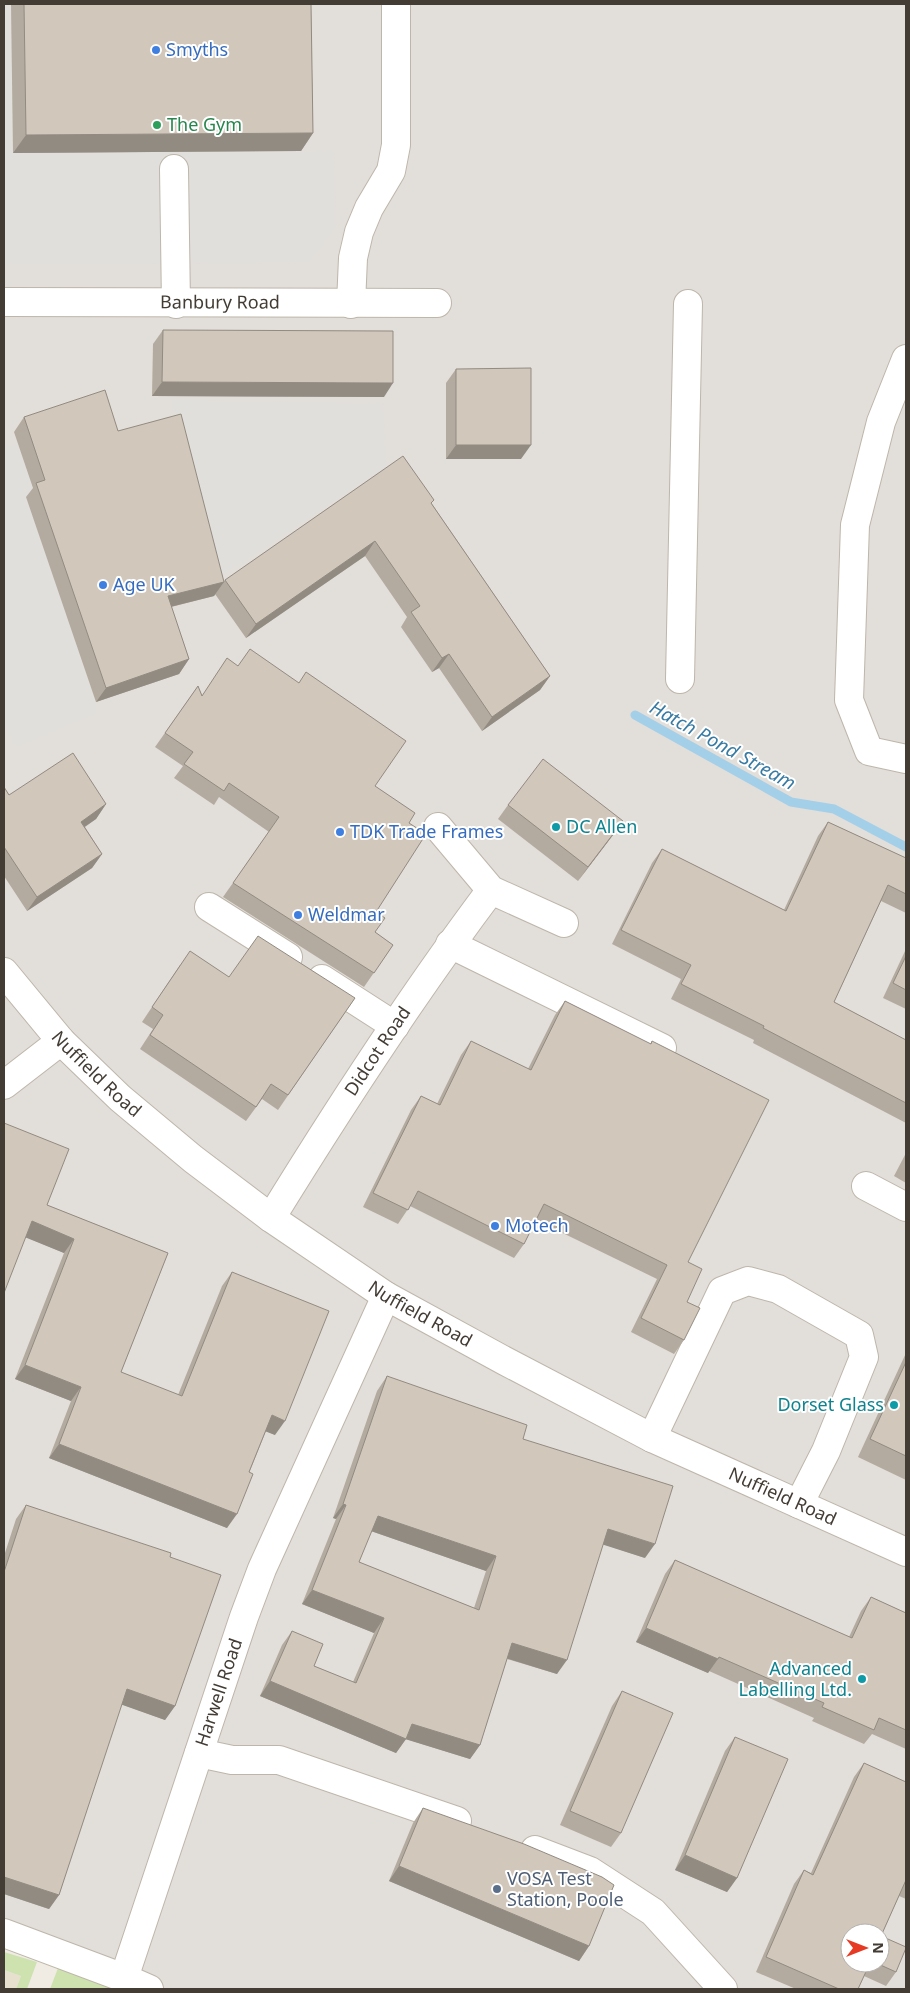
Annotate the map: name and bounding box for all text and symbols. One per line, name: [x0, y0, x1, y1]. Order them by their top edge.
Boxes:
place label: Smyths: [166, 37, 228, 61]
marker: Smyths: [150, 44, 162, 56]
place label: The Gym: [167, 112, 242, 136]
marker: The Gym: [151, 119, 163, 131]
street label: Banbury Road: [160, 289, 280, 314]
place label: Age UK: [113, 572, 176, 596]
marker: Age UK: [97, 579, 109, 591]
water label: Hatch Pond Stream: [645, 694, 801, 796]
place label: DC Allen: [566, 814, 637, 838]
place label: TDK Trade Frames: [350, 819, 503, 843]
marker: DC Allen: [550, 821, 562, 833]
marker: TDK Trade Frames: [334, 826, 346, 838]
place label: Weldmar: [308, 902, 385, 926]
marker: Weldmar: [292, 909, 304, 921]
street label: Didcot Road: [338, 1001, 415, 1100]
street label: Nuffield Road: [47, 1026, 147, 1122]
place label: Motech: [505, 1213, 569, 1237]
marker: Motech: [489, 1220, 501, 1232]
street label: Nuffield Road: [364, 1274, 477, 1352]
place label: Dorset Glass: [777, 1392, 884, 1416]
marker: Dorset Glass: [888, 1399, 900, 1411]
street label: Nuffield Road: [725, 1461, 841, 1530]
street label: Harwell Road: [189, 1635, 247, 1749]
place label: Advanced Labelling Ltd.: [739, 1656, 852, 1701]
marker: Advanced Labelling Ltd.: [856, 1673, 868, 1685]
place label: VOSA Test Station, Poole: [507, 1866, 624, 1911]
marker: VOSA Test Station, Poole: [491, 1883, 503, 1895]
north arrow: [840, 1923, 890, 1973]
text: N: [869, 1942, 888, 1954]

